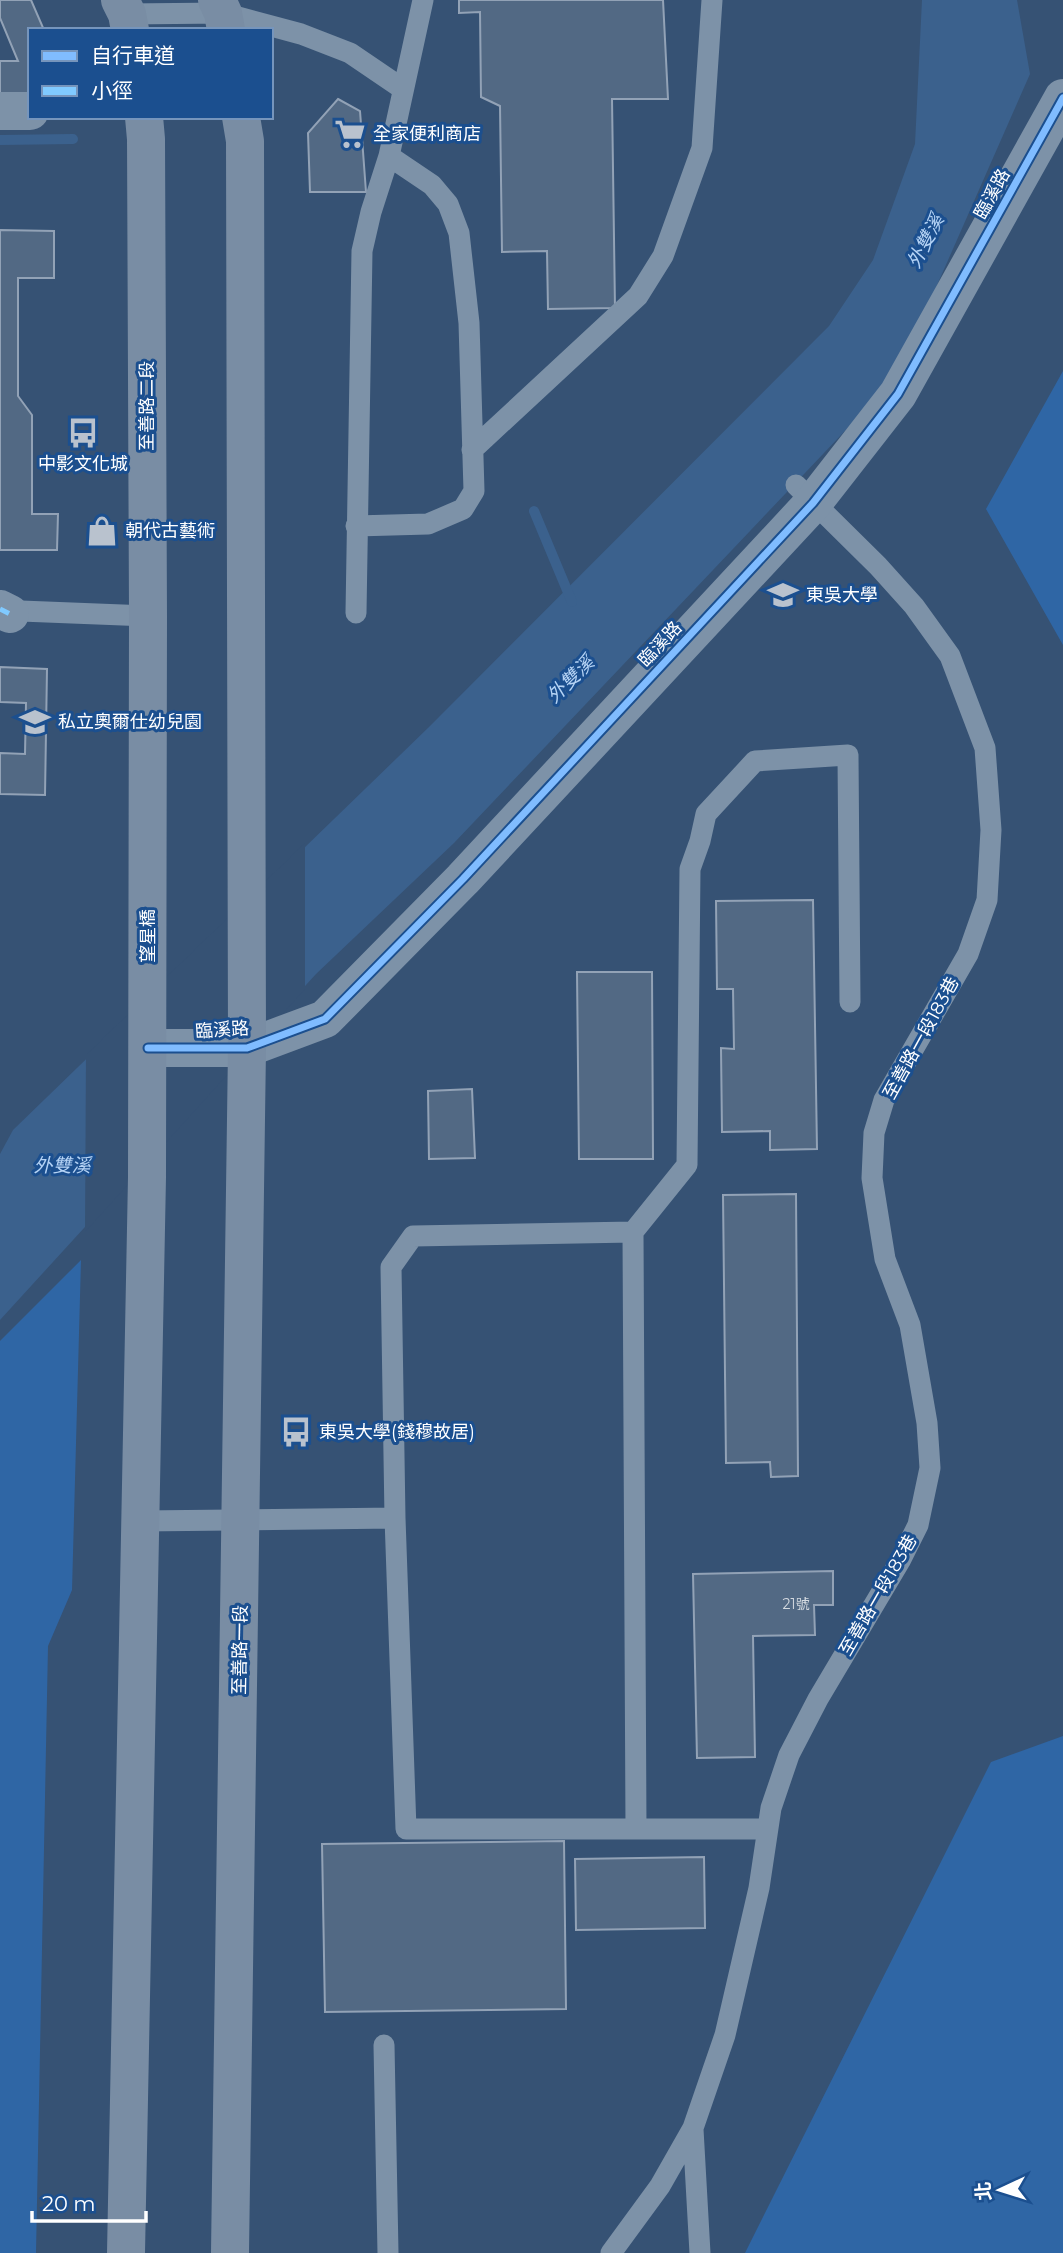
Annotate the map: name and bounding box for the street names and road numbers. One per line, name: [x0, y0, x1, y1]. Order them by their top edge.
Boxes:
street label: 臨溪路: [969, 165, 1015, 223]
street label: 至善路二段: [136, 361, 158, 451]
street label: 臨溪路: [634, 617, 686, 671]
street label: 望星橋: [137, 909, 159, 963]
street label: 至善路一段183巷: [878, 973, 964, 1103]
street label: 臨溪路: [194, 1017, 250, 1043]
street label: 至善路一段183巷: [834, 1531, 922, 1659]
street label: 至善路一段: [228, 1605, 252, 1695]

